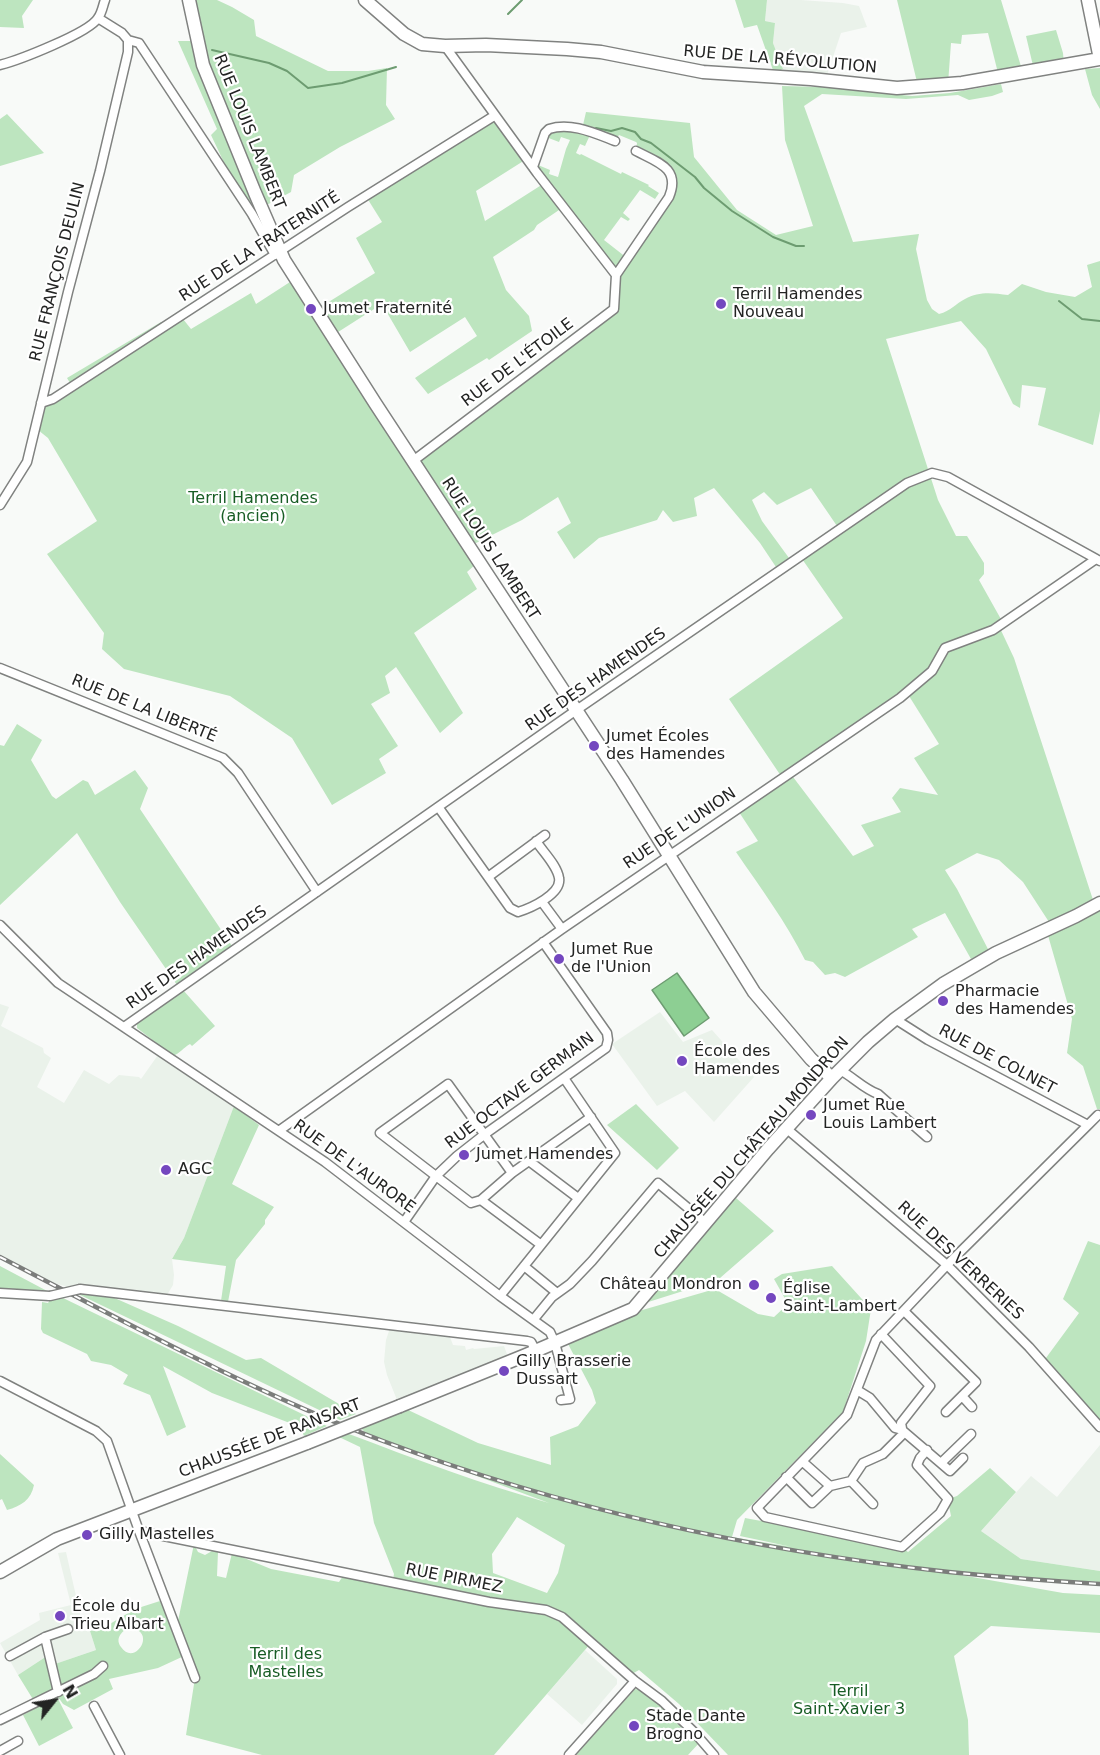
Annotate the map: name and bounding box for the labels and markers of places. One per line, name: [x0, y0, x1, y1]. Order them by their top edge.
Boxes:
place label: Terril Hamendes Nouveau: [733, 285, 862, 323]
marker: Terril Hamendes Nouveau: [714, 297, 728, 311]
place label: Jumet Fraternité: [323, 299, 452, 319]
marker: Jumet Fraternité: [304, 302, 318, 316]
place label: Jumet Écoles des Hamendes: [606, 727, 725, 765]
marker: Jumet Écoles des Hamendes: [587, 739, 601, 753]
place label: Jumet Rue de l'Union: [571, 940, 653, 978]
marker: Jumet Rue de l'Union: [552, 952, 566, 966]
place label: Pharmacie des Hamendes: [955, 982, 1074, 1020]
marker: Pharmacie des Hamendes: [936, 994, 950, 1008]
place label: École des Hamendes: [694, 1042, 780, 1080]
marker: École des Hamendes: [675, 1054, 689, 1068]
place label: Jumet Rue Louis Lambert: [823, 1096, 937, 1134]
marker: Jumet Rue Louis Lambert: [804, 1108, 818, 1122]
place label: Jumet Hamendes: [476, 1145, 613, 1165]
marker: Jumet Hamendes: [457, 1148, 471, 1162]
place label: AGC: [178, 1160, 212, 1180]
marker: AGC: [159, 1163, 173, 1177]
place label: Château Mondron: [600, 1275, 742, 1295]
marker: Château Mondron: [747, 1278, 761, 1292]
place label: Église Saint-Lambert: [783, 1279, 897, 1317]
marker: Église Saint-Lambert: [764, 1291, 778, 1305]
place label: Gilly Brasserie Dussart: [516, 1352, 631, 1390]
marker: Gilly Brasserie Dussart: [497, 1364, 511, 1378]
place label: Gilly Mastelles: [99, 1525, 214, 1545]
marker: Gilly Mastelles: [80, 1528, 94, 1542]
place label: École du Trieu Albart: [72, 1597, 164, 1635]
marker: École du Trieu Albart: [53, 1609, 67, 1623]
place label: Stade Dante Brogno: [646, 1707, 746, 1745]
marker: Stade Dante Brogno: [627, 1719, 641, 1733]

